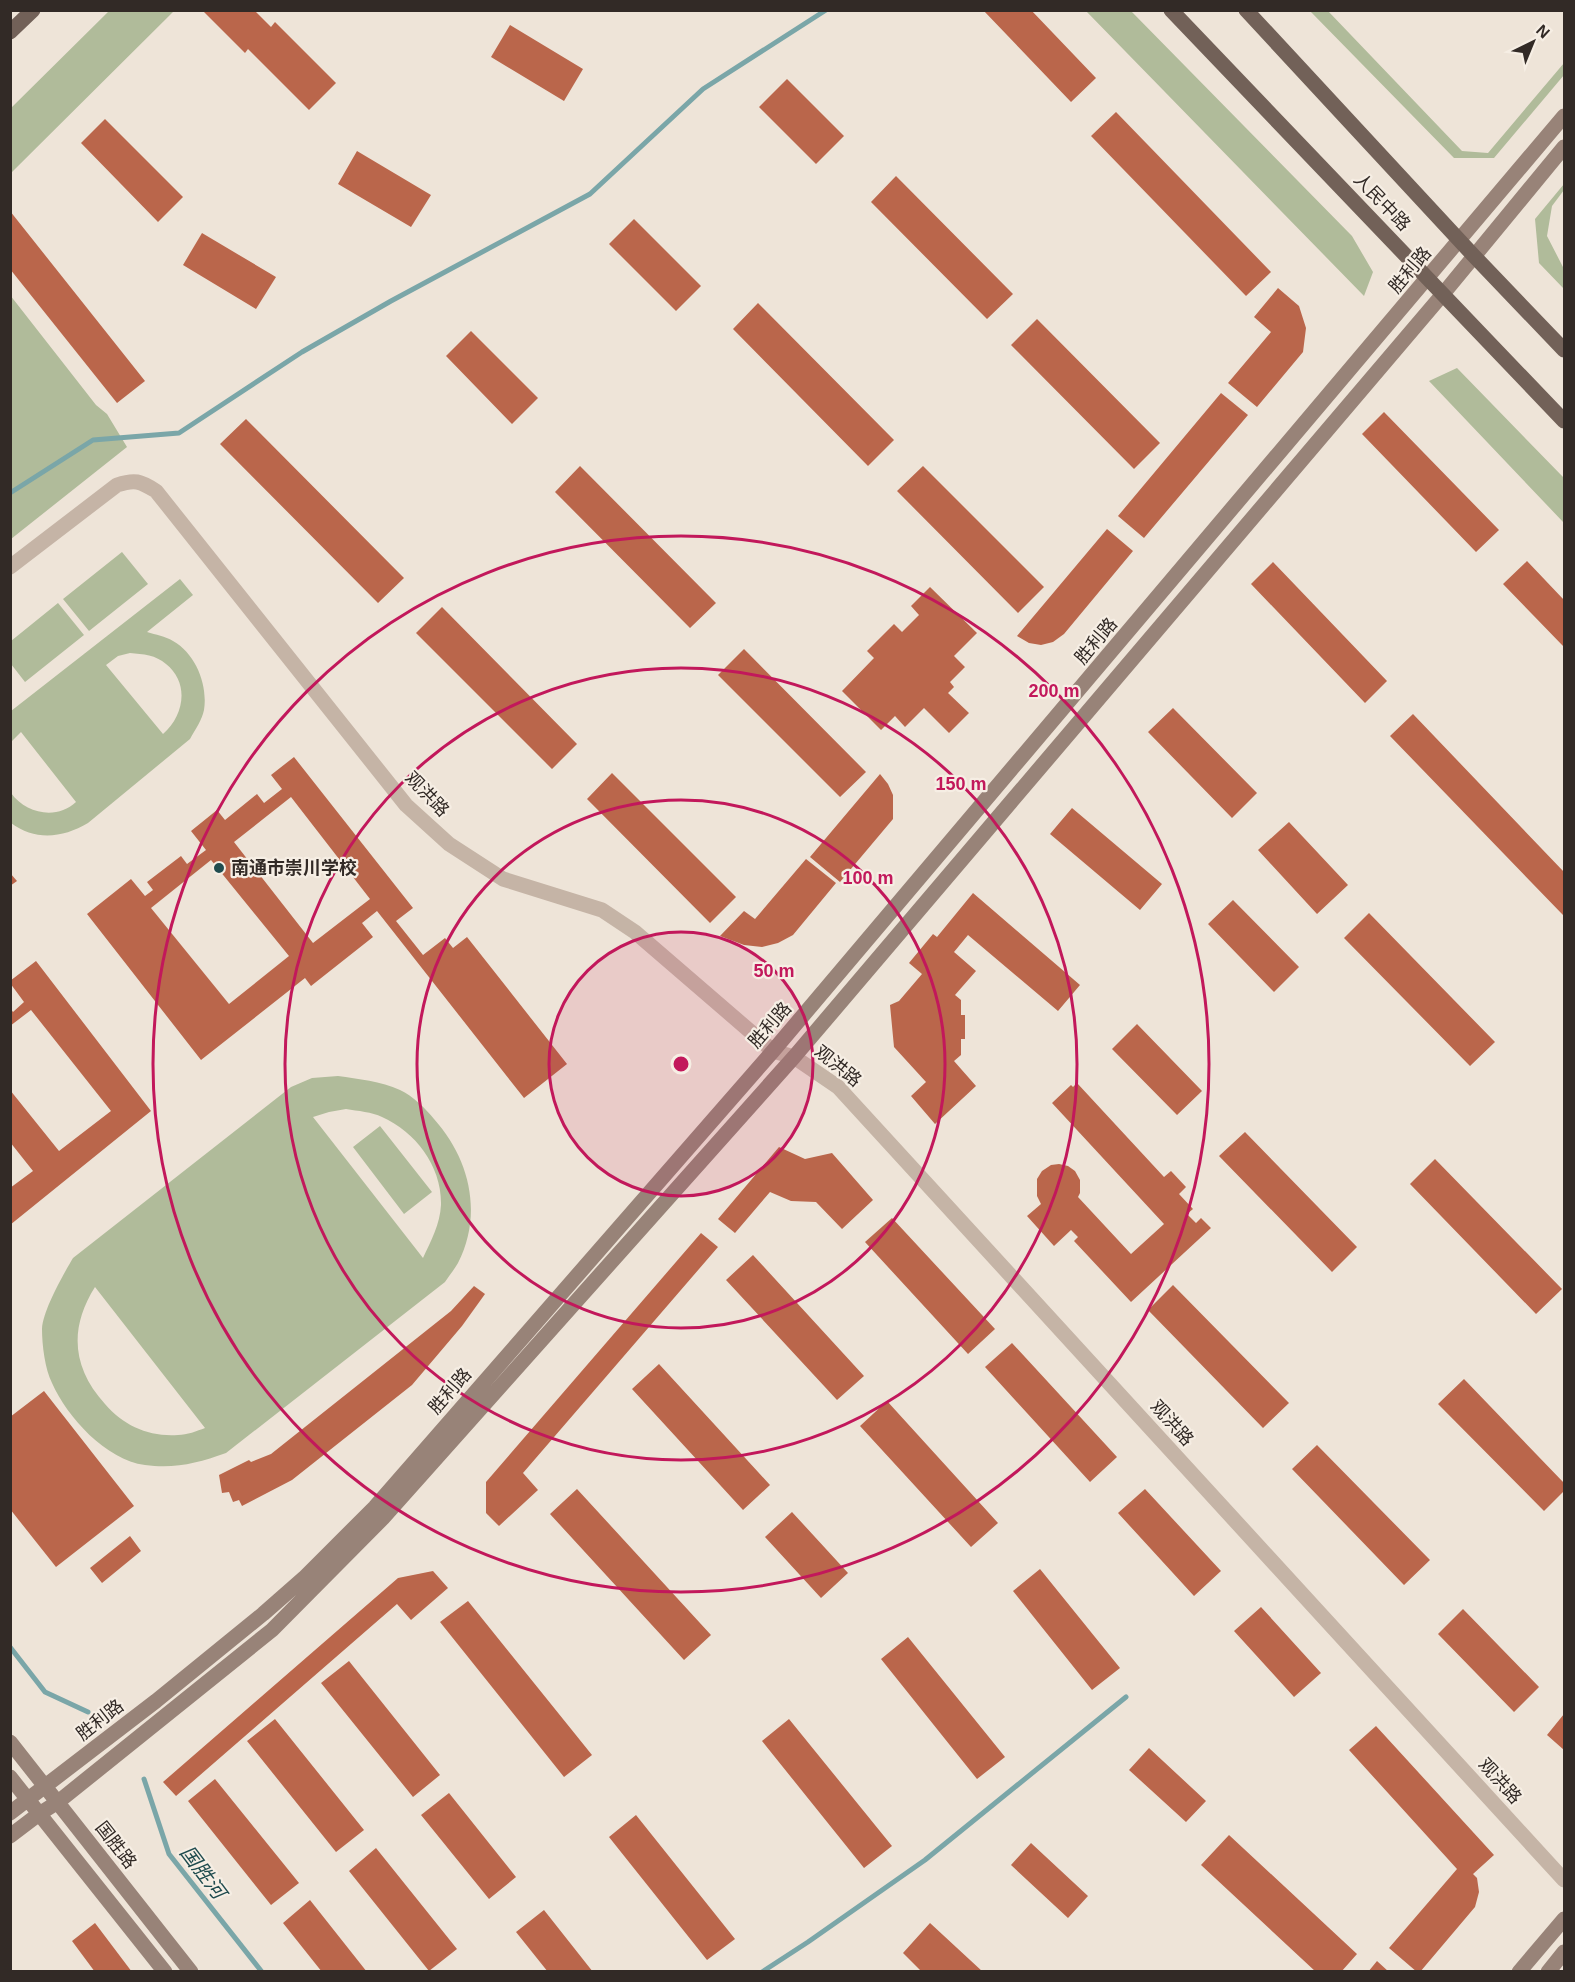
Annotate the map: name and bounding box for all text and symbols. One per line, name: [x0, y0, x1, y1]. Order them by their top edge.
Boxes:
north arrow: [1503, 12, 1563, 72]
text: N: [1533, 21, 1553, 42]
street label: 人民中路: [1350, 169, 1414, 235]
street label: 胜利路: [1385, 243, 1435, 297]
street label: 胜利路: [1071, 614, 1121, 668]
text: 200 m: [1028, 681, 1080, 701]
street label: 观洪路: [401, 768, 453, 820]
text: 150 m: [935, 774, 987, 794]
place label: 南通市崇川学校: [231, 858, 357, 878]
marker: 南通市崇川学校: [212, 861, 226, 875]
text: 100 m: [842, 868, 894, 888]
text: 50 m: [753, 961, 795, 981]
street label: 胜利路: [745, 998, 795, 1052]
street label: 观洪路: [811, 1041, 865, 1091]
centre of rings: [671, 1054, 691, 1074]
street label: 胜利路: [425, 1364, 475, 1418]
street label: 观洪路: [1147, 1396, 1197, 1450]
street label: 胜利路: [73, 1695, 127, 1745]
street label: 观洪路: [1475, 1754, 1525, 1808]
street label: 国胜路: [91, 1818, 141, 1872]
water label: 国胜河: [176, 1841, 232, 1906]

